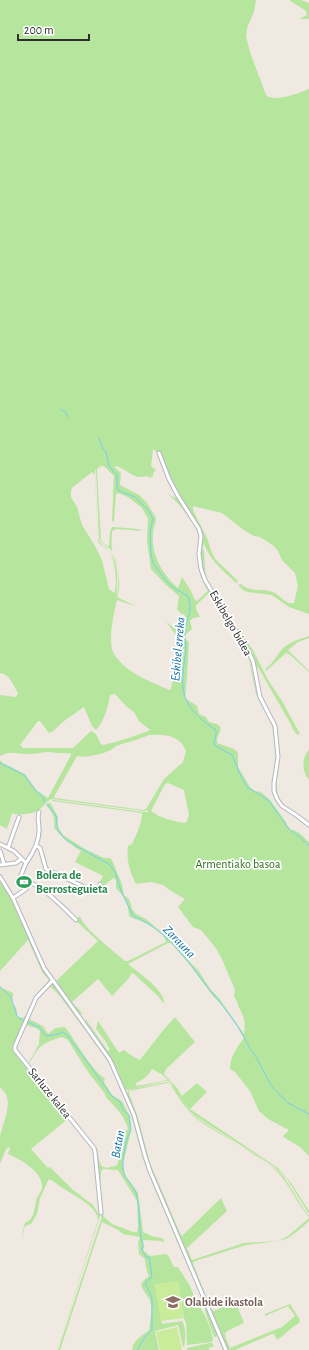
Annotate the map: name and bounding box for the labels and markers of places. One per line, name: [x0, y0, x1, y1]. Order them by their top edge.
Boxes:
place label: Bolera de Berrosteguieta: [36, 869, 108, 895]
sports icon: Bolera de Berrosteguieta: [15, 873, 33, 891]
school or university icon: Olabide ikastola: [164, 1293, 182, 1311]
place label: Olabide ikastola: [185, 1296, 263, 1308]

